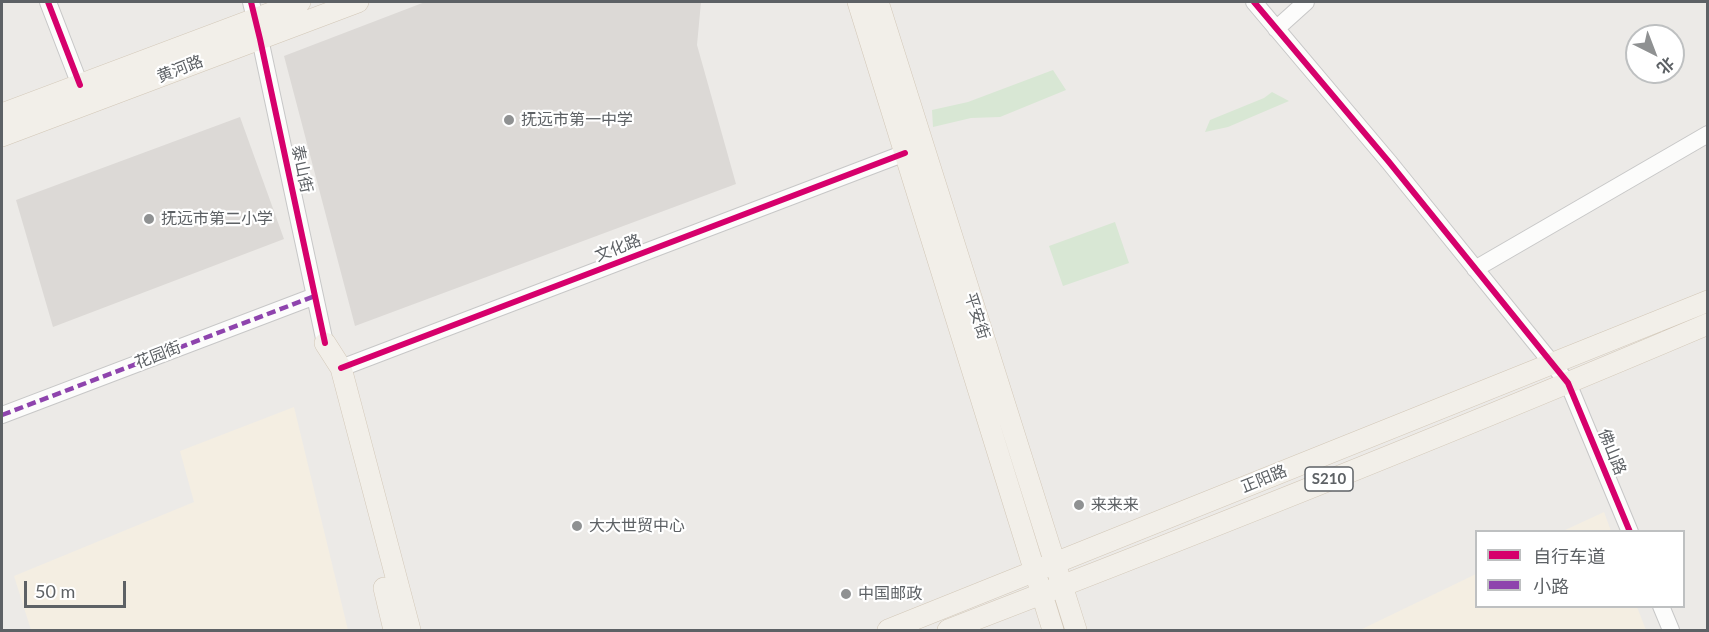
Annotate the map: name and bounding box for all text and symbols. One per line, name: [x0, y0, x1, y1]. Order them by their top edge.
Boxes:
north arrow: [1625, 24, 1685, 84]
street label: 黄河路: [154, 51, 206, 87]
text: 北: [1654, 54, 1678, 79]
place label: 抚远市第一中学: [521, 110, 633, 130]
marker: 抚远市第一中学: [502, 113, 516, 127]
street label: 泰山街: [288, 144, 316, 194]
place label: 抚远市第二小学: [161, 209, 273, 229]
marker: 抚远市第二小学: [142, 212, 156, 226]
street label: 文化路: [592, 230, 644, 266]
street label: 平安街: [960, 290, 994, 342]
street label: 花园街: [132, 337, 184, 373]
street label: 佛山路: [1594, 426, 1630, 478]
street label: 正阳路: [1238, 461, 1290, 497]
road number: S210: [1305, 467, 1353, 491]
place label: 来来来: [1091, 495, 1139, 515]
marker: 来来来: [1072, 498, 1086, 512]
place label: 大大世贸中心: [589, 516, 685, 536]
marker: 大大世贸中心: [570, 519, 584, 533]
legend: [1475, 530, 1685, 608]
text: 自行车道: [1533, 545, 1605, 567]
scale bar: [27, 569, 129, 607]
text: 小路: [1533, 575, 1569, 597]
text: 50 m: [35, 580, 75, 602]
place label: 中国邮政: [858, 584, 922, 604]
marker: 中国邮政: [839, 587, 853, 601]

